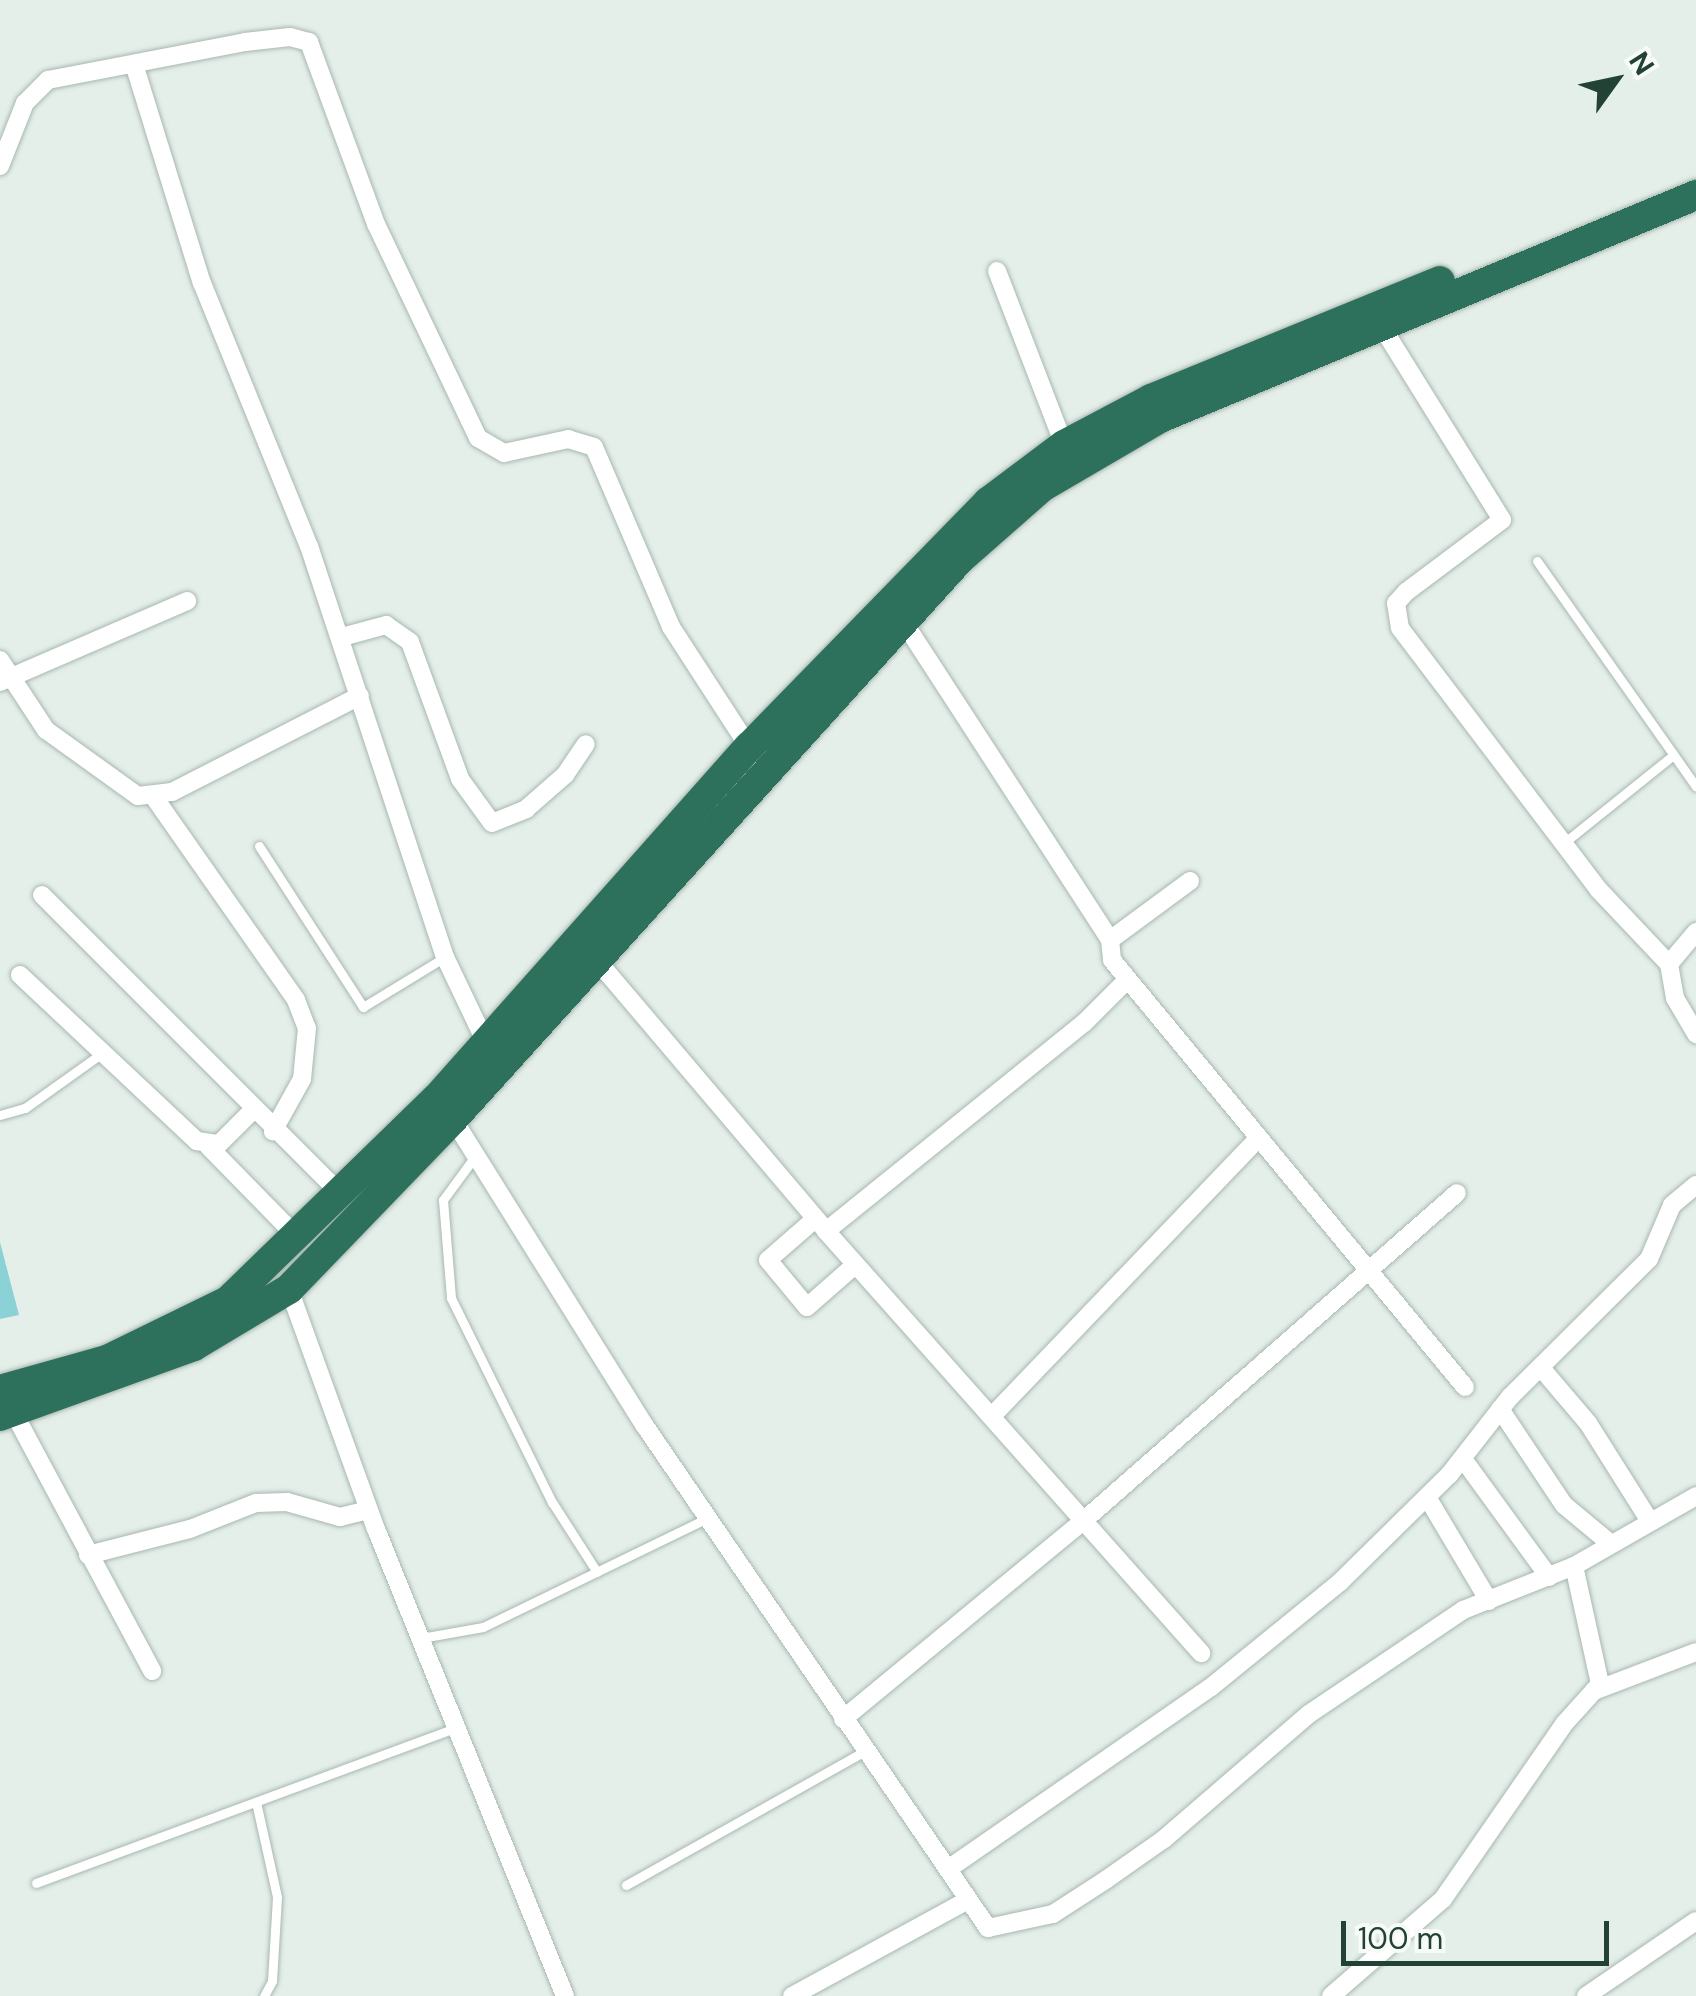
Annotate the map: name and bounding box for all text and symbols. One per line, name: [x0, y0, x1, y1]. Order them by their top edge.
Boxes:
north arrow: [1566, 30, 1666, 130]
text: N: [1620, 45, 1663, 82]
scale bar: [1346, 1901, 1614, 1963]
text: 100 m: [1358, 1919, 1443, 1958]

